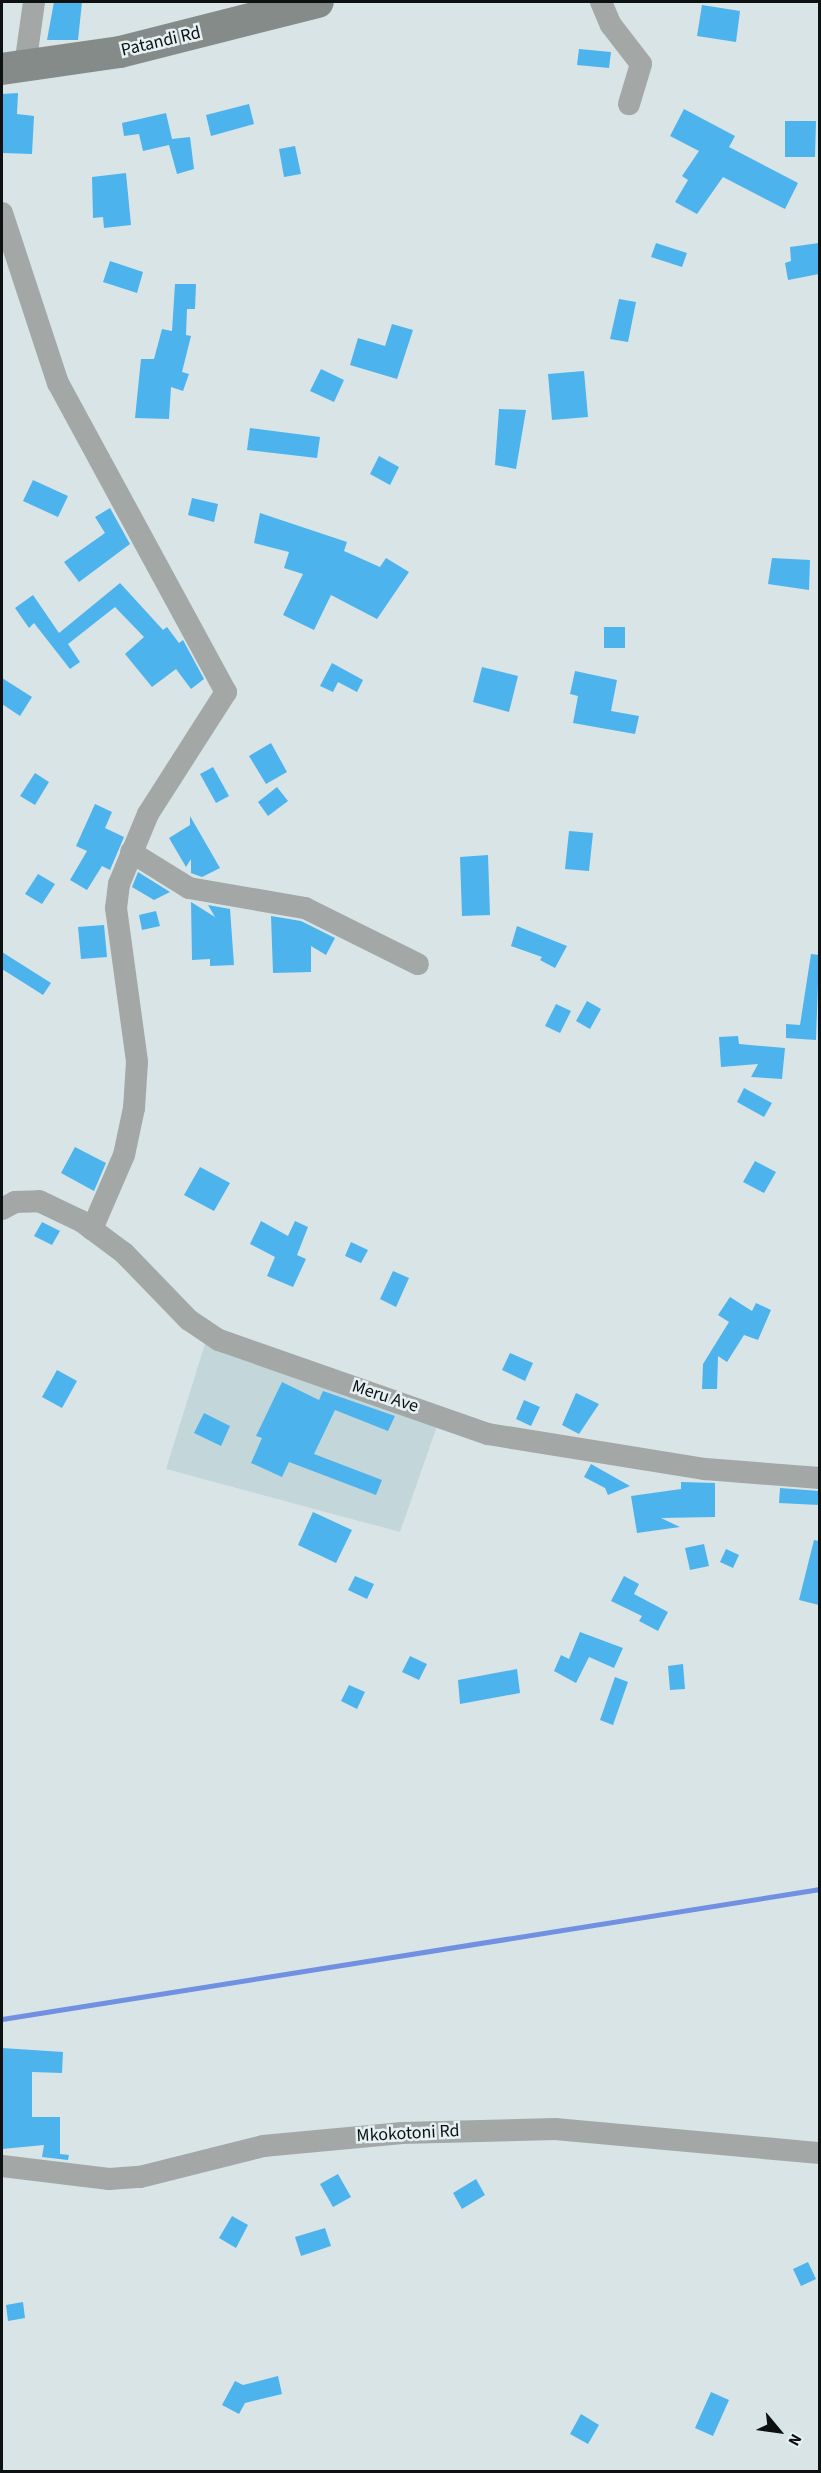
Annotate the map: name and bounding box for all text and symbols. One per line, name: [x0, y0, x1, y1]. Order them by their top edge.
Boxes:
street label: Patandi Rd: [119, 22, 203, 62]
street label: Meru Ave: [349, 1376, 421, 1418]
street label: Mkokotoni Rd: [356, 2121, 460, 2147]
north arrow: [749, 2401, 809, 2461]
text: N: [783, 2430, 807, 2450]

